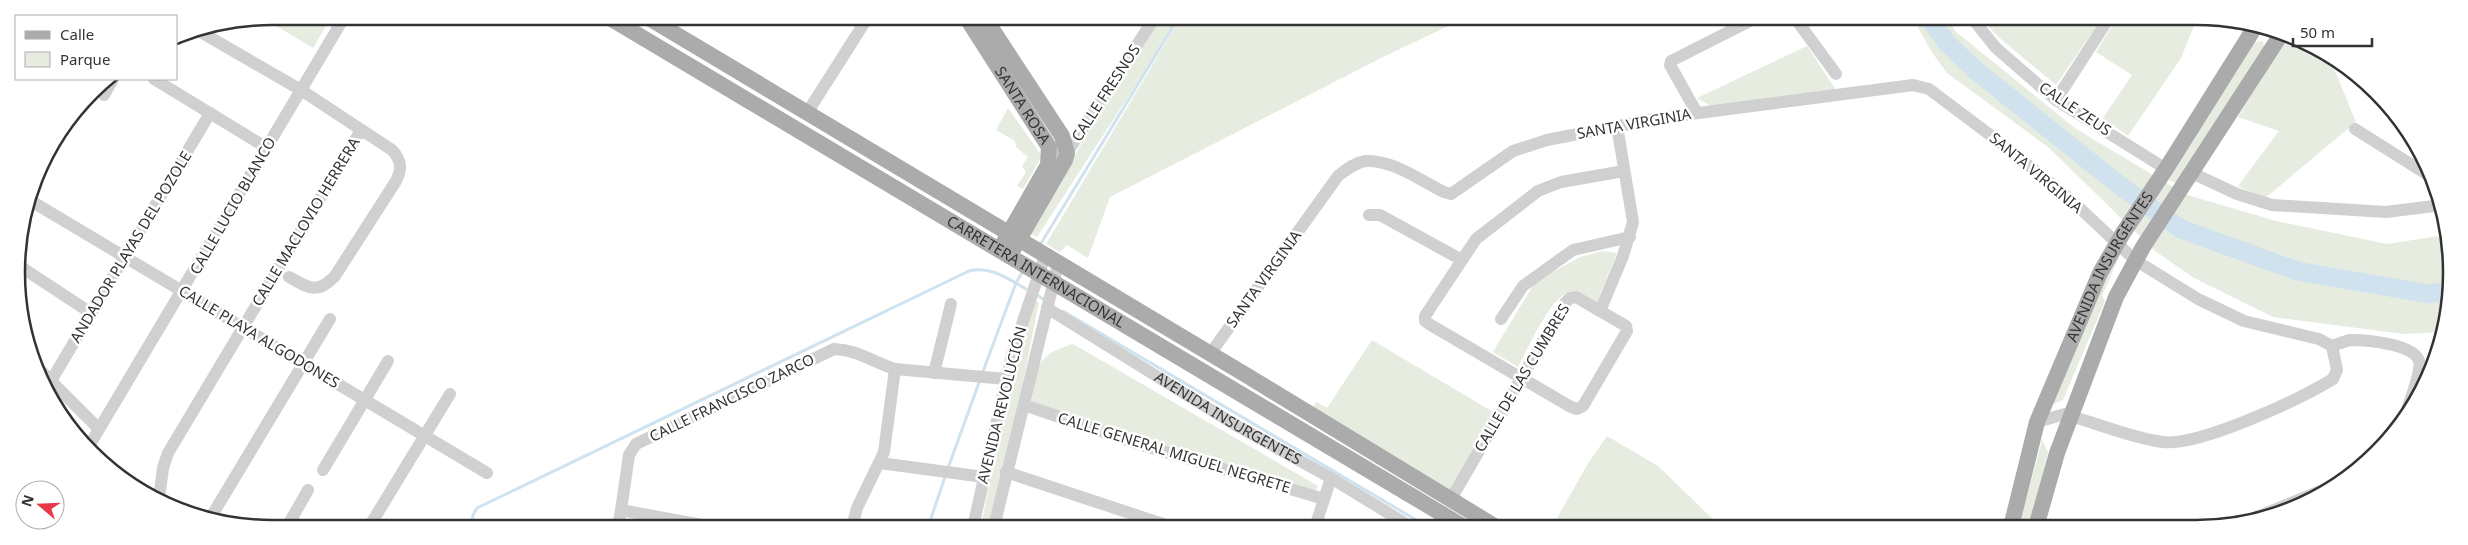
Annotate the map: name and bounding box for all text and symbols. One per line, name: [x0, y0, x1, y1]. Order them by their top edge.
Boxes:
legend: [15, 15, 178, 80]
scale bar: [2293, 15, 2372, 47]
text: 50 m: [2300, 22, 2335, 42]
text: Calle: [60, 24, 94, 44]
street label: CALLE FRESNOS: [1066, 40, 1144, 145]
text: Parque: [60, 49, 110, 69]
street label: SANTA ROSA: [991, 62, 1056, 148]
street label: CALLE ZEUS: [2035, 77, 2116, 140]
street label: SANTA VIRGINIA: [1575, 103, 1693, 143]
street label: SANTA VIRGINIA: [1986, 127, 2088, 217]
street label: CALLE LUCIO BLANCO: [185, 133, 280, 278]
street label: CALLE MACLOVIO HERRERA: [247, 133, 364, 310]
street label: ANDADOR PLAYAS DEL POZOLE: [65, 147, 195, 346]
street label: AVENIDA INSURGENTES: [2061, 187, 2157, 344]
street label: CARRETERA INTERNACIONAL: [944, 210, 1129, 332]
street label: SANTA VIRGINIA: [1221, 225, 1305, 331]
street label: CALLE PLAYA ALGODONES: [175, 280, 344, 392]
street label: CALLE DE LAS CUMBRES: [1469, 300, 1573, 455]
street label: AVENIDA REVOLUCIÓN: [972, 324, 1030, 486]
street label: CALLE FRANCISCO ZARCO: [646, 348, 817, 446]
street label: AVENIDA INSURGENTES: [1151, 366, 1306, 469]
street label: CALLE GENERAL MIGUEL NEGRETE: [1055, 407, 1293, 497]
north arrow: [15, 480, 65, 530]
text: N: [16, 492, 38, 509]

